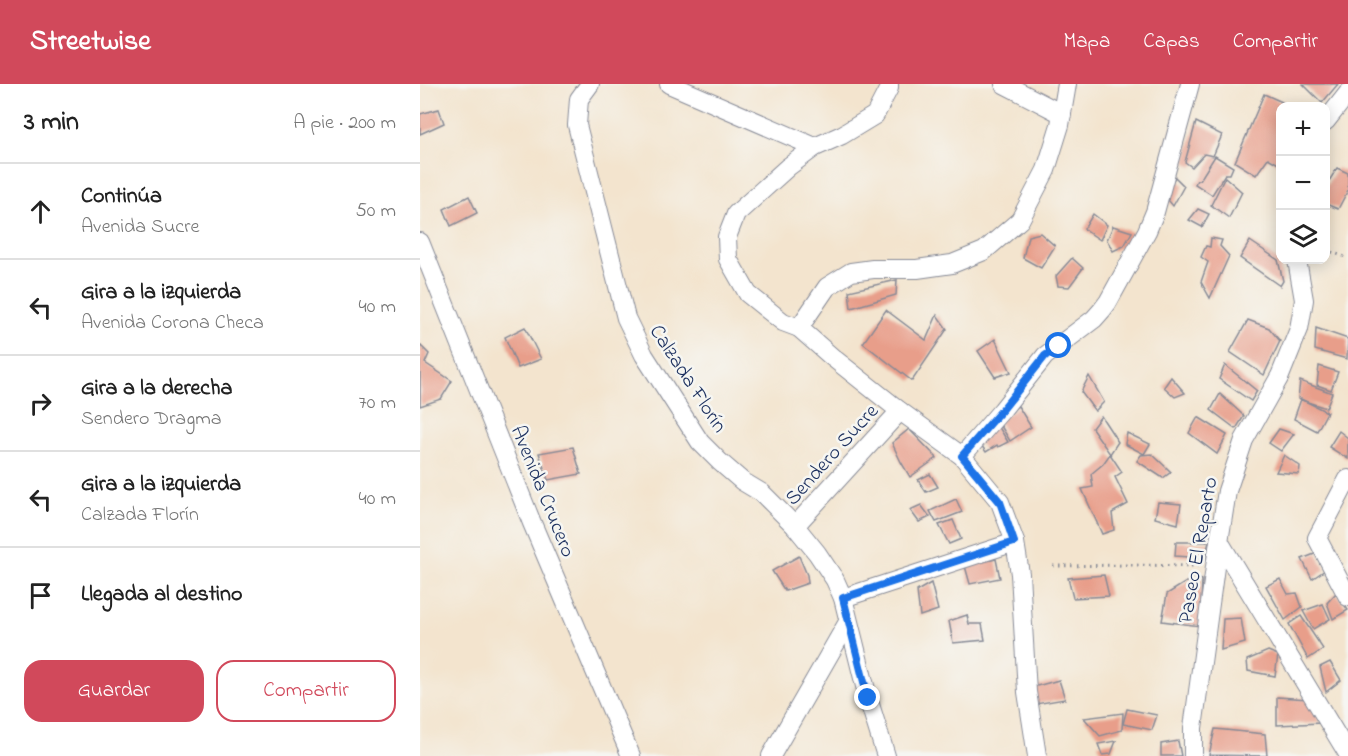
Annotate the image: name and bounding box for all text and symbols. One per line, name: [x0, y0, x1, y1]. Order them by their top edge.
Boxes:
text: Streetwise: [30, 22, 151, 63]
text: Mapa: [1063, 27, 1110, 57]
text: Capas: [1143, 27, 1200, 57]
text: Compartir: [1233, 27, 1318, 57]
map controls: [1276, 102, 1330, 264]
button: +: [1276, 102, 1330, 156]
text: 3 min: [24, 104, 79, 142]
text: A pie · 200 m: [293, 109, 396, 138]
button: −: [1276, 156, 1330, 210]
text: Continúa: [81, 181, 162, 213]
icon: ahead: [24, 195, 57, 228]
text: 50 m: [355, 197, 396, 226]
button: layers: [1276, 210, 1330, 264]
text: Avenida Sucre: [81, 213, 199, 242]
text: Gira a la izquierda: [81, 277, 241, 309]
icon: left: [24, 291, 57, 324]
text: 40 m: [359, 293, 396, 322]
text: Avenida Corona Checa: [81, 309, 264, 338]
street label: Calzada Florín: [641, 319, 734, 439]
route start: [1045, 332, 1071, 358]
text: Gira a la derecha: [81, 373, 232, 405]
icon: right: [24, 387, 57, 420]
text: 70 m: [359, 389, 396, 418]
street label: Sendero Sucre: [779, 397, 887, 513]
text: Sendero Dragma: [81, 405, 221, 434]
street label: Avenida Crucero: [502, 421, 582, 562]
text: Gira a la izquierda: [81, 469, 241, 501]
street label: Paseo El Reparto: [1171, 475, 1227, 626]
icon: left: [24, 483, 57, 516]
text: 40 m: [359, 485, 396, 514]
text: Calzada Florín: [81, 501, 199, 530]
icon: arrive: [24, 579, 57, 612]
text: Llegada al destino: [81, 579, 242, 611]
button: Guardar: [24, 660, 204, 722]
button: Compartir: [216, 660, 396, 722]
route end: [854, 684, 880, 710]

